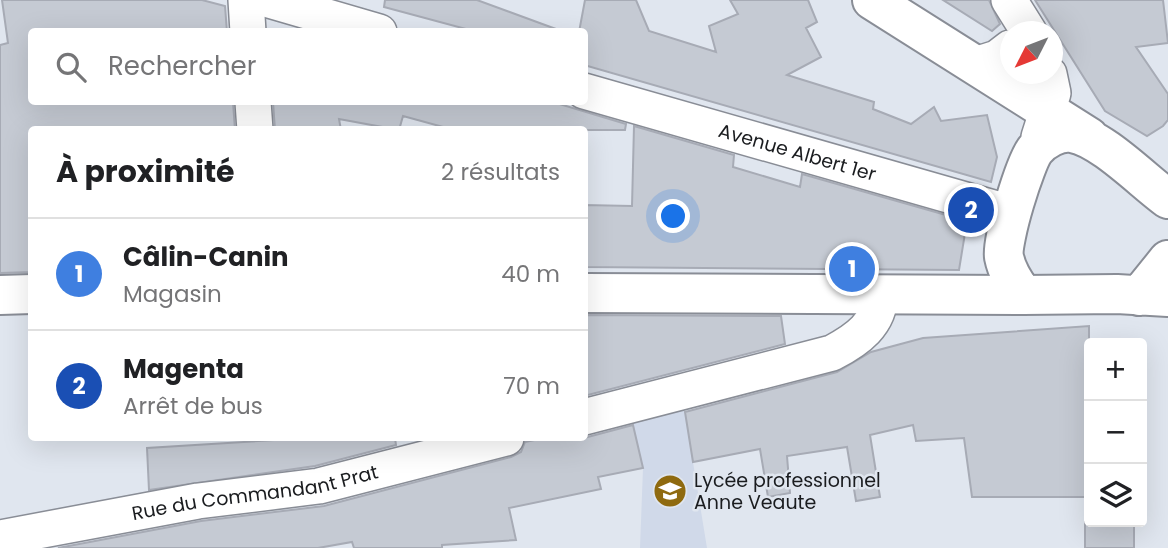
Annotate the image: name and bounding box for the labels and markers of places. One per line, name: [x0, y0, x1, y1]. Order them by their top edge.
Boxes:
pin: 2: [948, 184, 994, 236]
pin: 1: [829, 243, 875, 295]
place label: Lycée professionnel Anne Veaute: [694, 467, 881, 516]
school or university icon: Lycée professionnel Anne Veaute: [651, 472, 689, 510]

